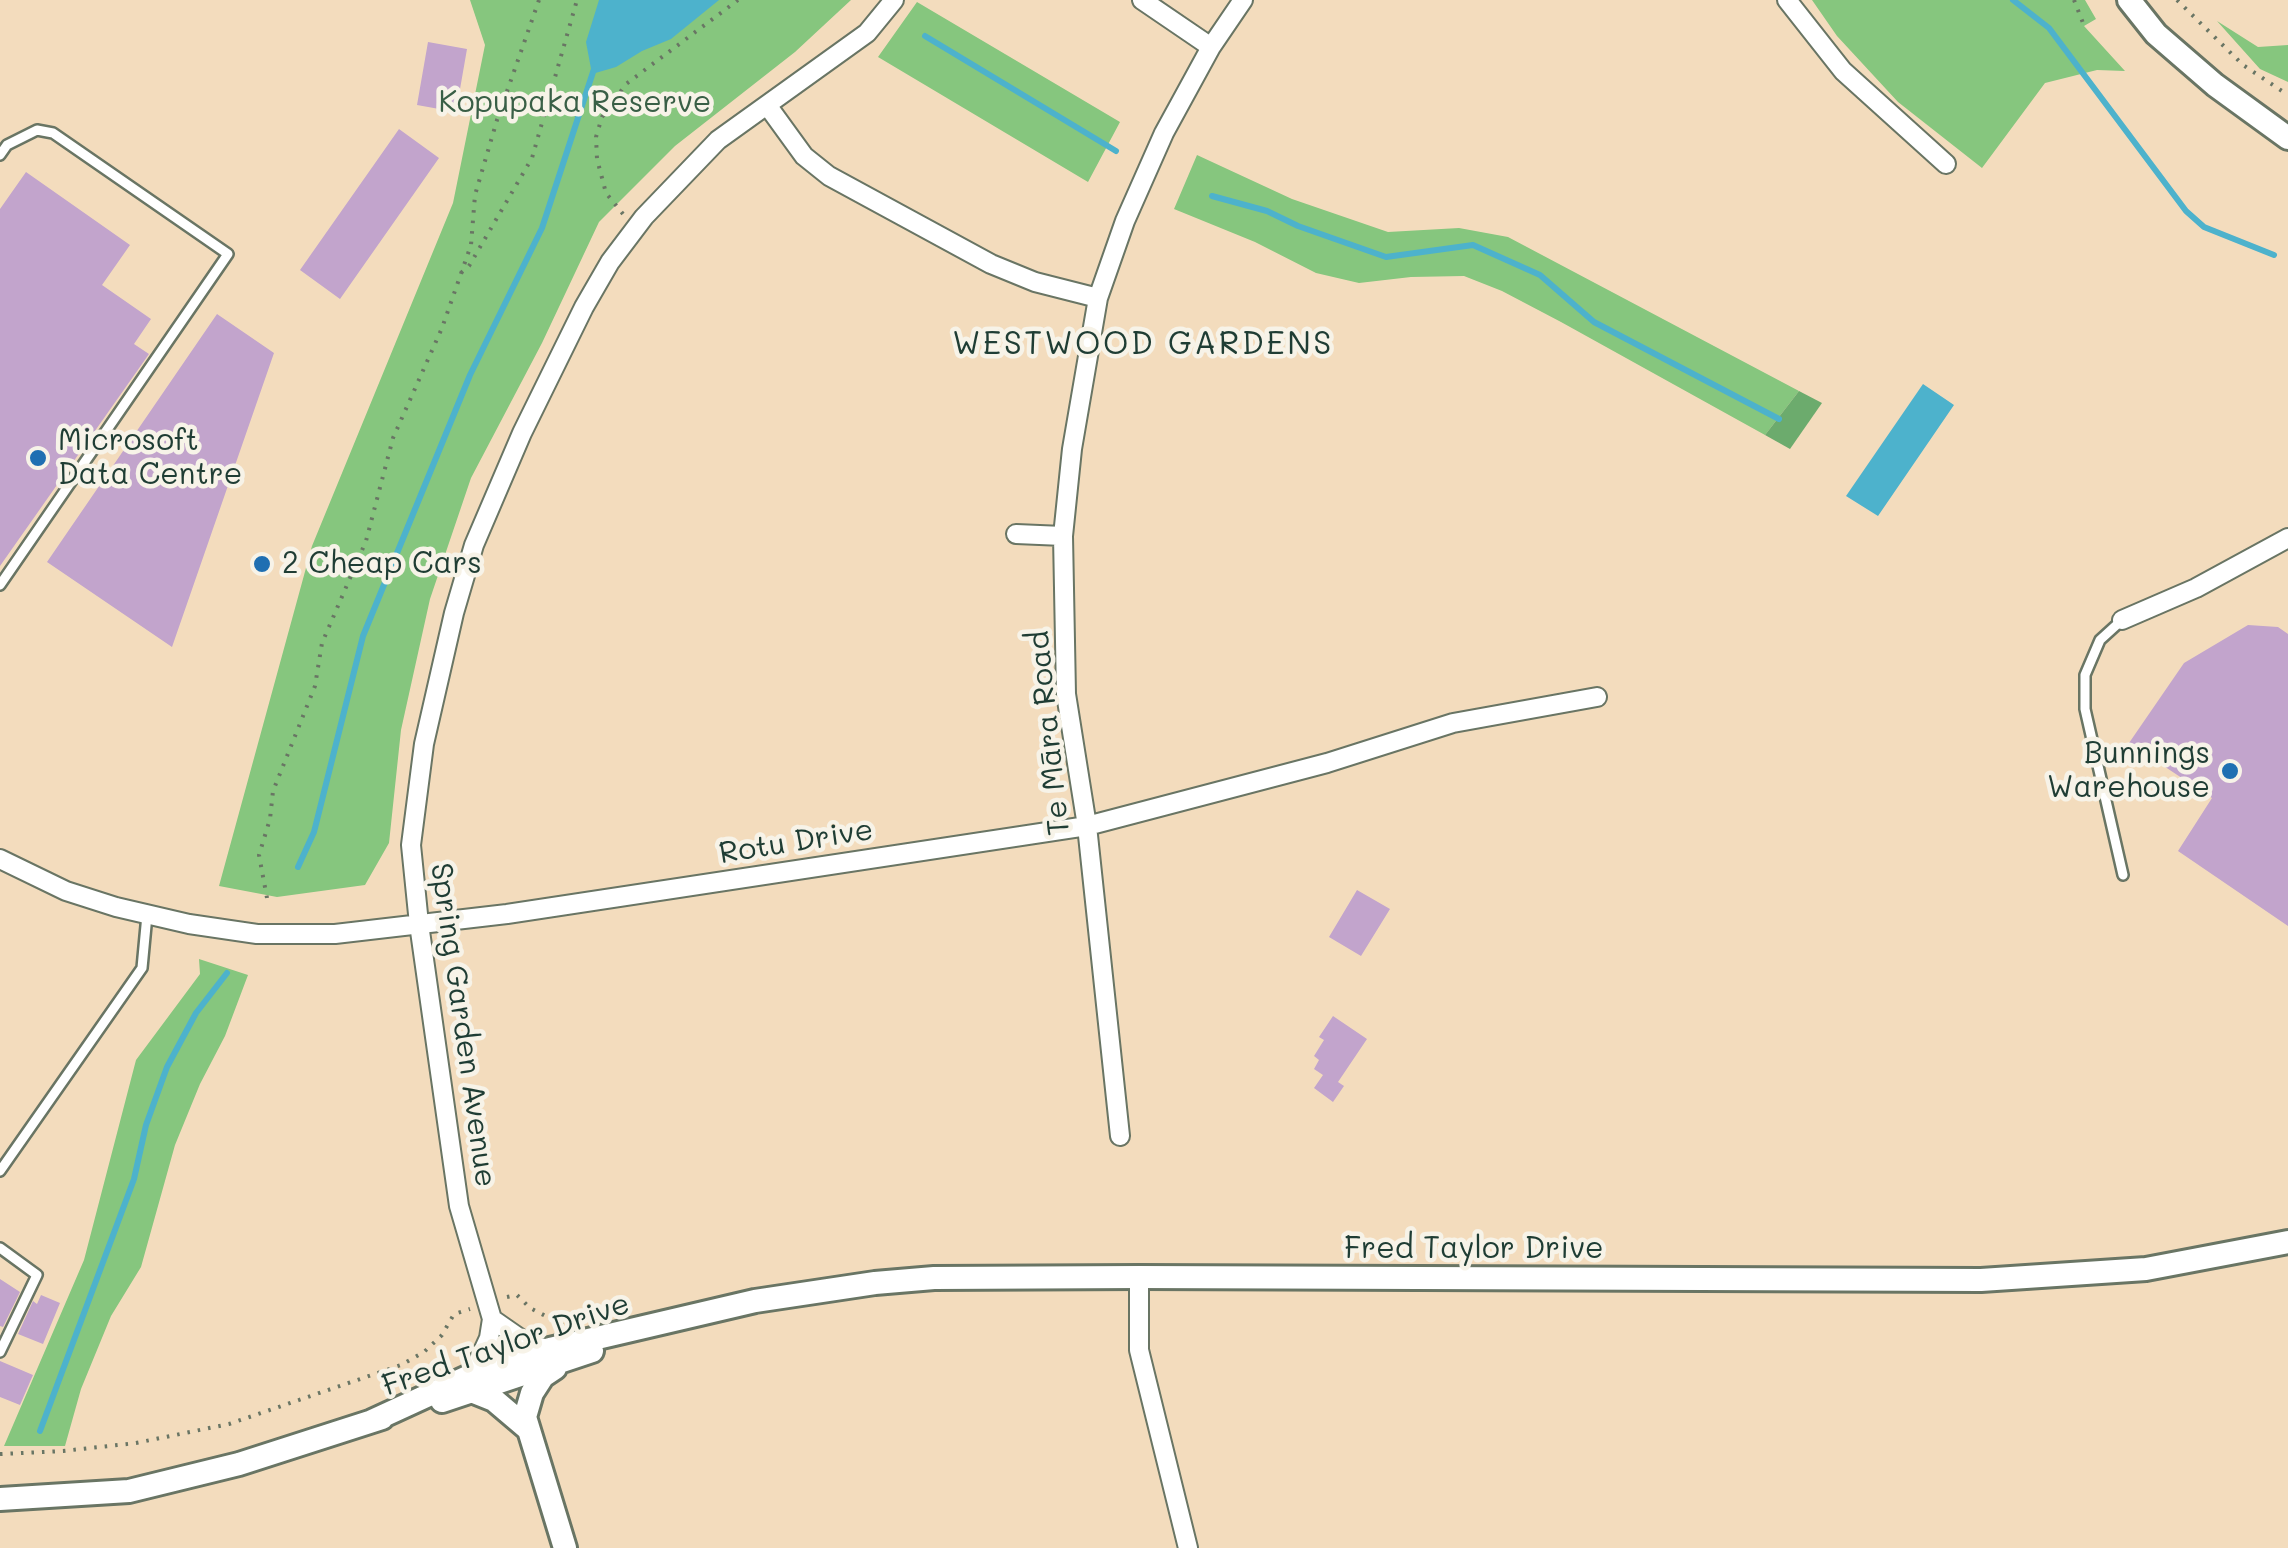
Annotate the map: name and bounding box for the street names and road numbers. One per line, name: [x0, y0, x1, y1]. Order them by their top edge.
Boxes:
street label: Te Māra Road: [1020, 629, 1078, 837]
street label: Rotu Drive: [716, 812, 876, 872]
street label: Spring Garden Avenue: [422, 861, 504, 1189]
street label: Fred Taylor Drive: [1344, 1231, 1604, 1267]
street label: Fred Taylor Drive: [378, 1286, 634, 1404]

